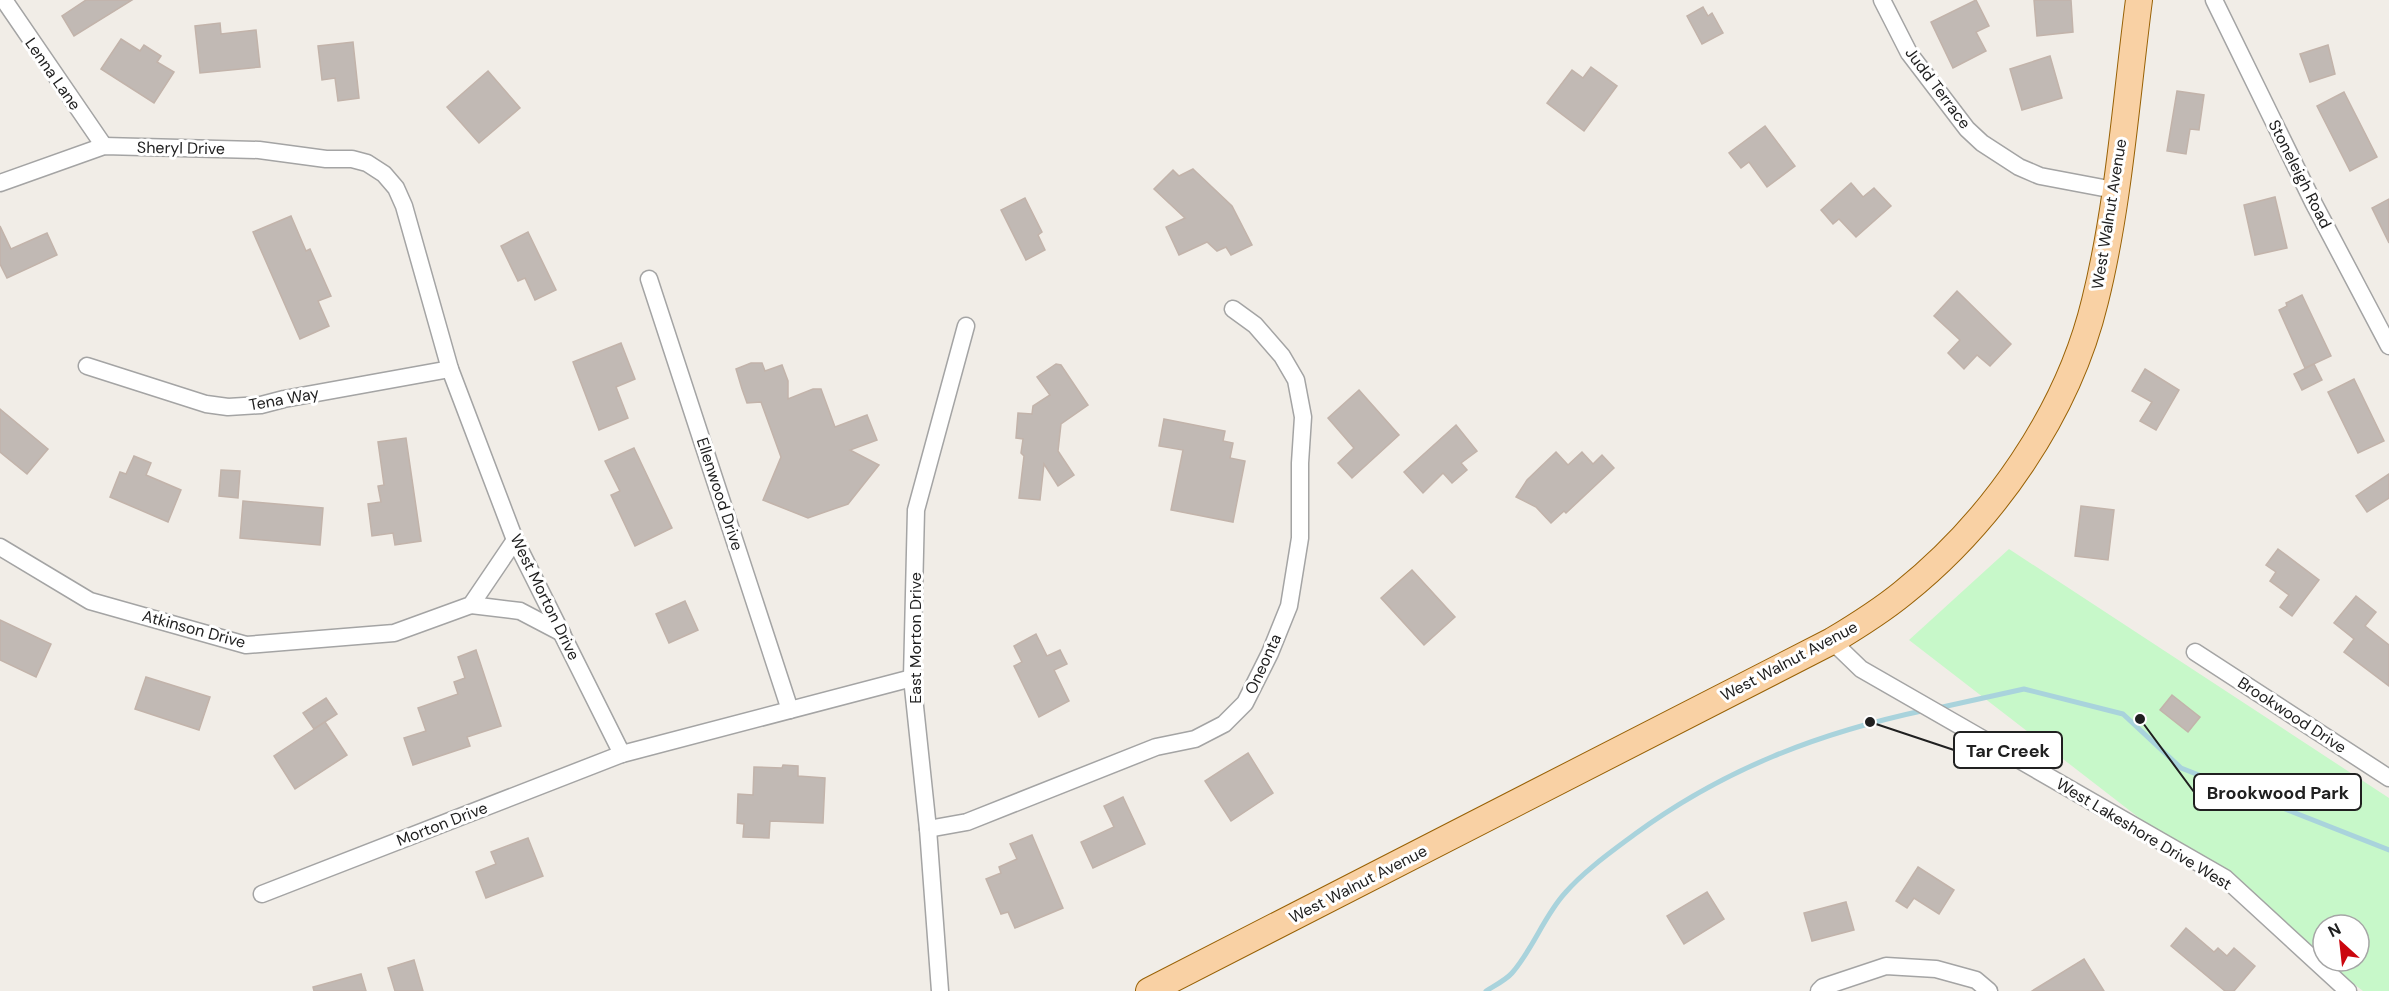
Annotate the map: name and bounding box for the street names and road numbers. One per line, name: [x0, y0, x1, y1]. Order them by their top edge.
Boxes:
street label: Lenna Lane: [20, 34, 86, 114]
street label: Judd Terrace: [1900, 43, 1976, 133]
street label: Stoneleigh Road: [2264, 116, 2336, 232]
street label: Sheryl Drive: [137, 137, 225, 159]
street label: West Walnut Avenue: [2087, 137, 2131, 291]
street label: Tena Way: [247, 382, 321, 415]
street label: Ellenwood Drive: [692, 435, 748, 553]
street label: West Morton Drive: [505, 531, 585, 663]
street label: East Morton Drive: [905, 572, 926, 704]
street label: Atkinson Drive: [140, 605, 248, 653]
street label: West Walnut Avenue: [1717, 616, 1861, 706]
street label: Oneonta: [1240, 630, 1286, 698]
street label: Brookwood Drive: [2234, 672, 2350, 758]
street label: West Lakeshore Drive West: [2052, 773, 2236, 895]
street label: Morton Drive: [394, 797, 490, 851]
street label: West Walnut Avenue: [1285, 840, 1431, 928]

